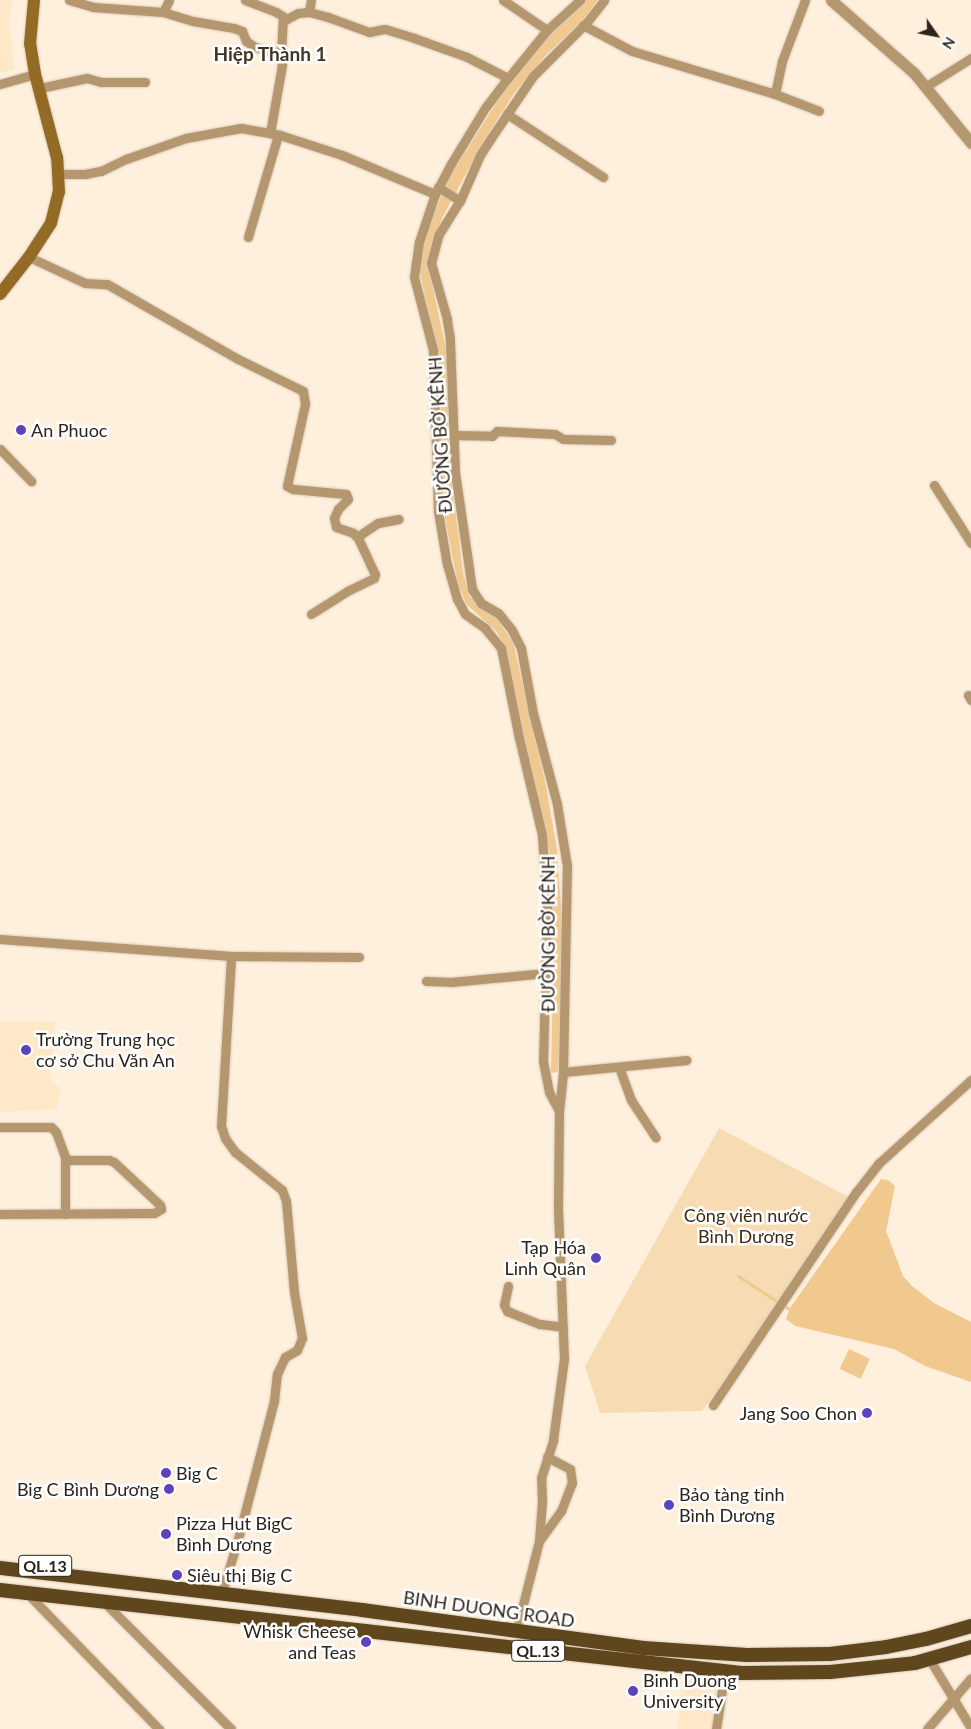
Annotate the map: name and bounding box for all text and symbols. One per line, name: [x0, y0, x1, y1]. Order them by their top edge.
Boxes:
north arrow: [911, 10, 961, 60]
text: N: [939, 34, 959, 53]
district label: Hiệp Thành 1: [213, 43, 327, 65]
street label: ĐƯỜNG BỜ KÊNH: [424, 356, 456, 514]
place label: An Phuoc: [31, 419, 107, 441]
marker: An Phuoc: [15, 424, 27, 436]
street label: ĐƯỜNG BỜ KÊNH: [537, 856, 559, 1012]
place label: Trường Trung học cơ sở Chu Văn An: [36, 1029, 177, 1072]
marker: Trường Trung học cơ sở Chu Văn An: [20, 1044, 32, 1056]
park label: Công viên nước Bình Dương: [684, 1205, 808, 1248]
place label: Tạp Hóa Linh Quân: [504, 1237, 586, 1280]
marker: Tạp Hóa Linh Quân: [590, 1252, 602, 1264]
place label: Jang Soo Chon: [740, 1402, 857, 1424]
marker: Jang Soo Chon: [861, 1407, 873, 1419]
place label: Big C: [176, 1462, 218, 1484]
marker: Big C: [160, 1467, 172, 1479]
place label: Big C Bình Dương: [17, 1478, 159, 1500]
marker: Big C Bình Dương: [163, 1483, 175, 1495]
place label: Bảo tàng tỉnh Bình Dương: [679, 1484, 785, 1526]
marker: Bảo tàng tỉnh Bình Dương: [663, 1499, 675, 1511]
place label: Pizza Hut BigC Bình Dương: [176, 1513, 293, 1556]
marker: Pizza Hut BigC Bình Dương: [160, 1528, 172, 1540]
road number: QL.13: [18, 1552, 72, 1580]
place label: Siêu thị Big C: [187, 1564, 292, 1586]
marker: Siêu thị Big C: [171, 1569, 183, 1581]
street label: BINH DUONG ROAD: [402, 1586, 576, 1632]
place label: Whisk Cheese and Teas: [243, 1621, 356, 1664]
marker: Whisk Cheese and Teas: [360, 1636, 372, 1648]
road number: QL.13: [510, 1638, 566, 1664]
place label: Binh Duong University: [643, 1670, 737, 1712]
marker: Binh Duong University: [627, 1685, 639, 1697]

